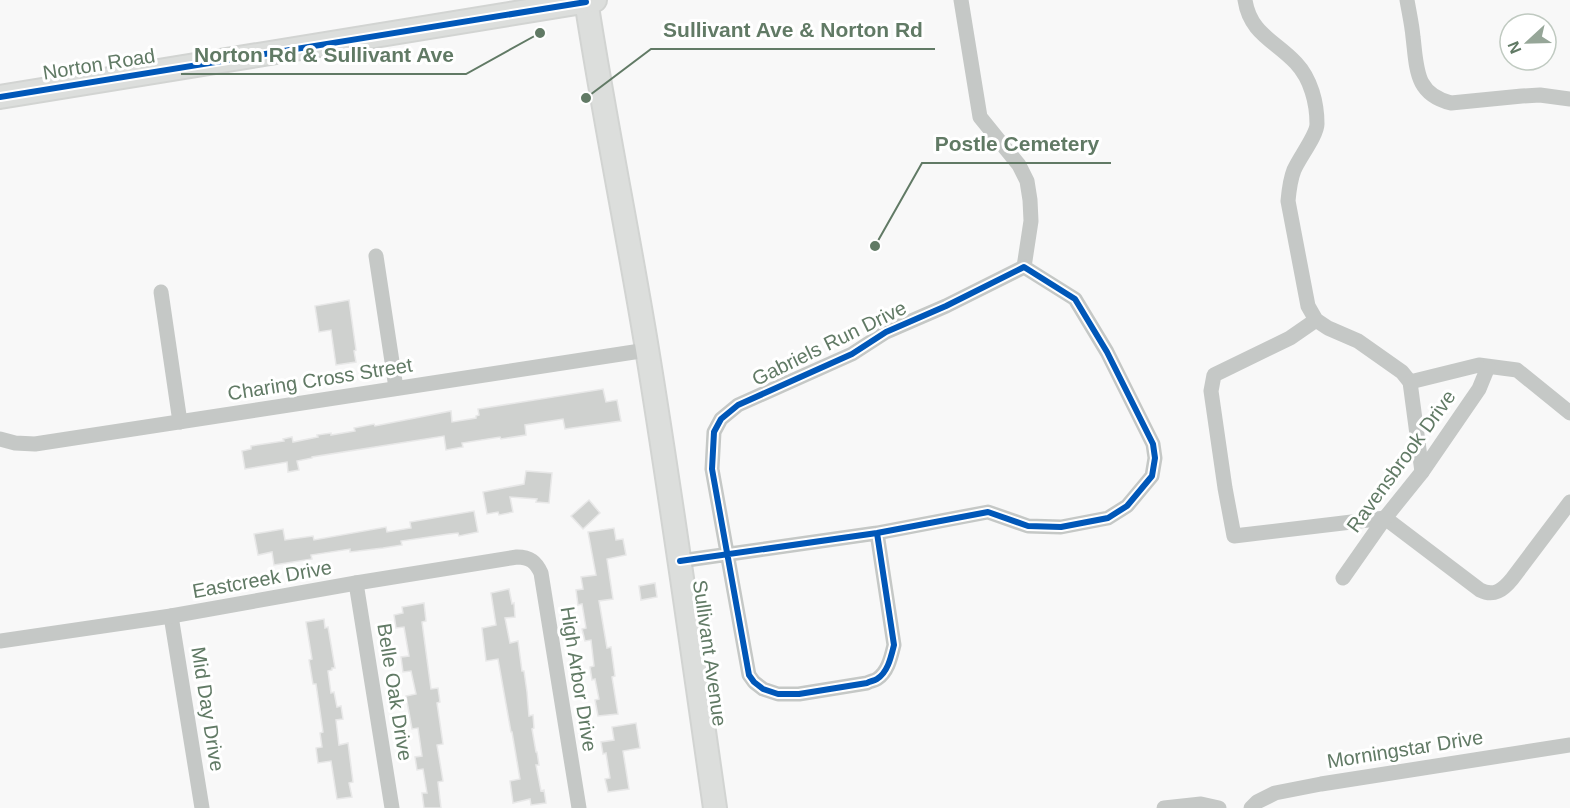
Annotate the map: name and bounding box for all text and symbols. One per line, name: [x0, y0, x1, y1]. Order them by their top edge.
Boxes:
callout: Sullivant Ave & Norton Rd: [651, 10, 935, 49]
north arrow: [1498, 12, 1558, 72]
text: Sullivant Ave & Norton Rd: [663, 18, 923, 41]
callout: Norton Rd & Sullivant Ave: [181, 35, 466, 74]
text: N: [1505, 39, 1525, 56]
text: Norton Rd & Sullivant Ave: [194, 43, 454, 66]
street label: Norton Road: [41, 44, 157, 84]
callout: Postle Cemetery: [922, 124, 1111, 163]
text: Postle Cemetery: [935, 132, 1100, 155]
street label: Gabriels Run Drive: [748, 296, 910, 390]
street label: Charing Cross Street: [226, 353, 414, 404]
street label: Ravensbrook Drive: [1342, 386, 1460, 536]
street label: Eastcreek Drive: [191, 556, 333, 602]
street label: Sullivant Avenue: [689, 578, 731, 728]
street label: High Arbor Drive: [557, 605, 601, 753]
street label: Belle Oak Drive: [373, 622, 417, 762]
street label: Mid Day Drive: [187, 645, 229, 773]
street label: Morningstar Drive: [1325, 726, 1485, 772]

